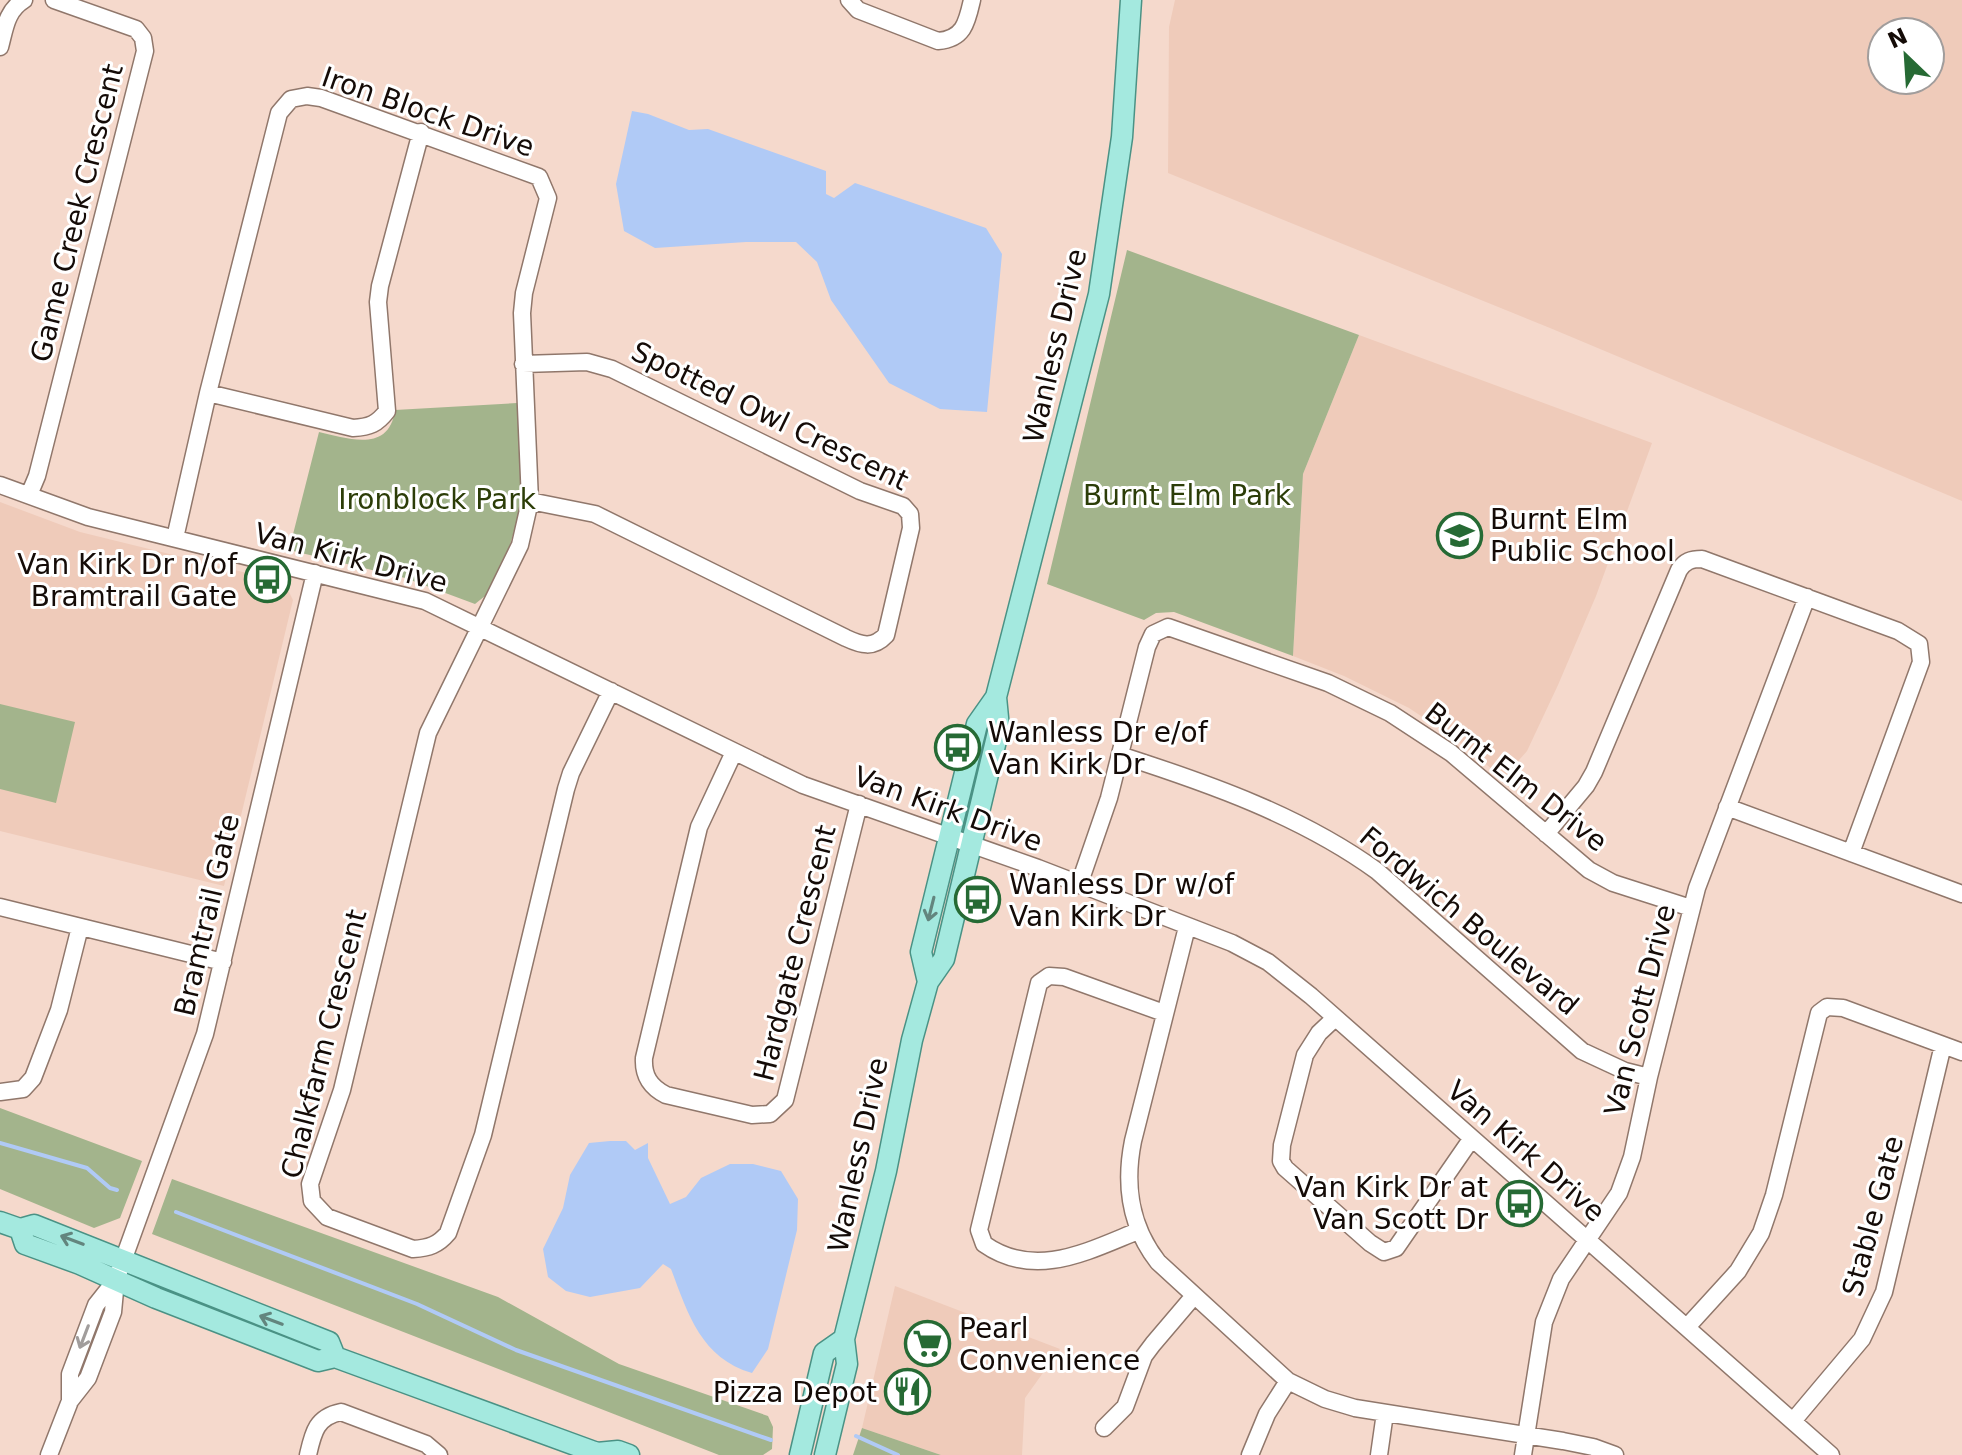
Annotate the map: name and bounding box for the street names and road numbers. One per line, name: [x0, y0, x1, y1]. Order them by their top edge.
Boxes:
street label: Iron Block Drive: [318, 60, 538, 164]
street label: Game Creek Crescent: [24, 61, 130, 365]
street label: Wanless Drive: [1017, 246, 1093, 446]
street label: Spotted Owl Crescent: [626, 335, 914, 497]
street label: Van Kirk Drive: [251, 516, 451, 600]
street label: Burnt Elm Drive: [1418, 696, 1614, 858]
street label: Van Kirk Drive: [849, 760, 1047, 858]
street label: Bramtrail Gate: [168, 811, 246, 1019]
street label: Fordwich Boulevard: [1353, 820, 1585, 1022]
street label: Hardgate Crescent: [747, 822, 843, 1084]
street label: Van Scott Drive: [1598, 901, 1682, 1119]
street label: Chalkfarm Crescent: [275, 906, 373, 1182]
street label: Wanless Drive: [821, 1054, 895, 1256]
street label: Van Kirk Drive: [1440, 1074, 1612, 1228]
street label: Stable Gate: [1836, 1132, 1910, 1300]

